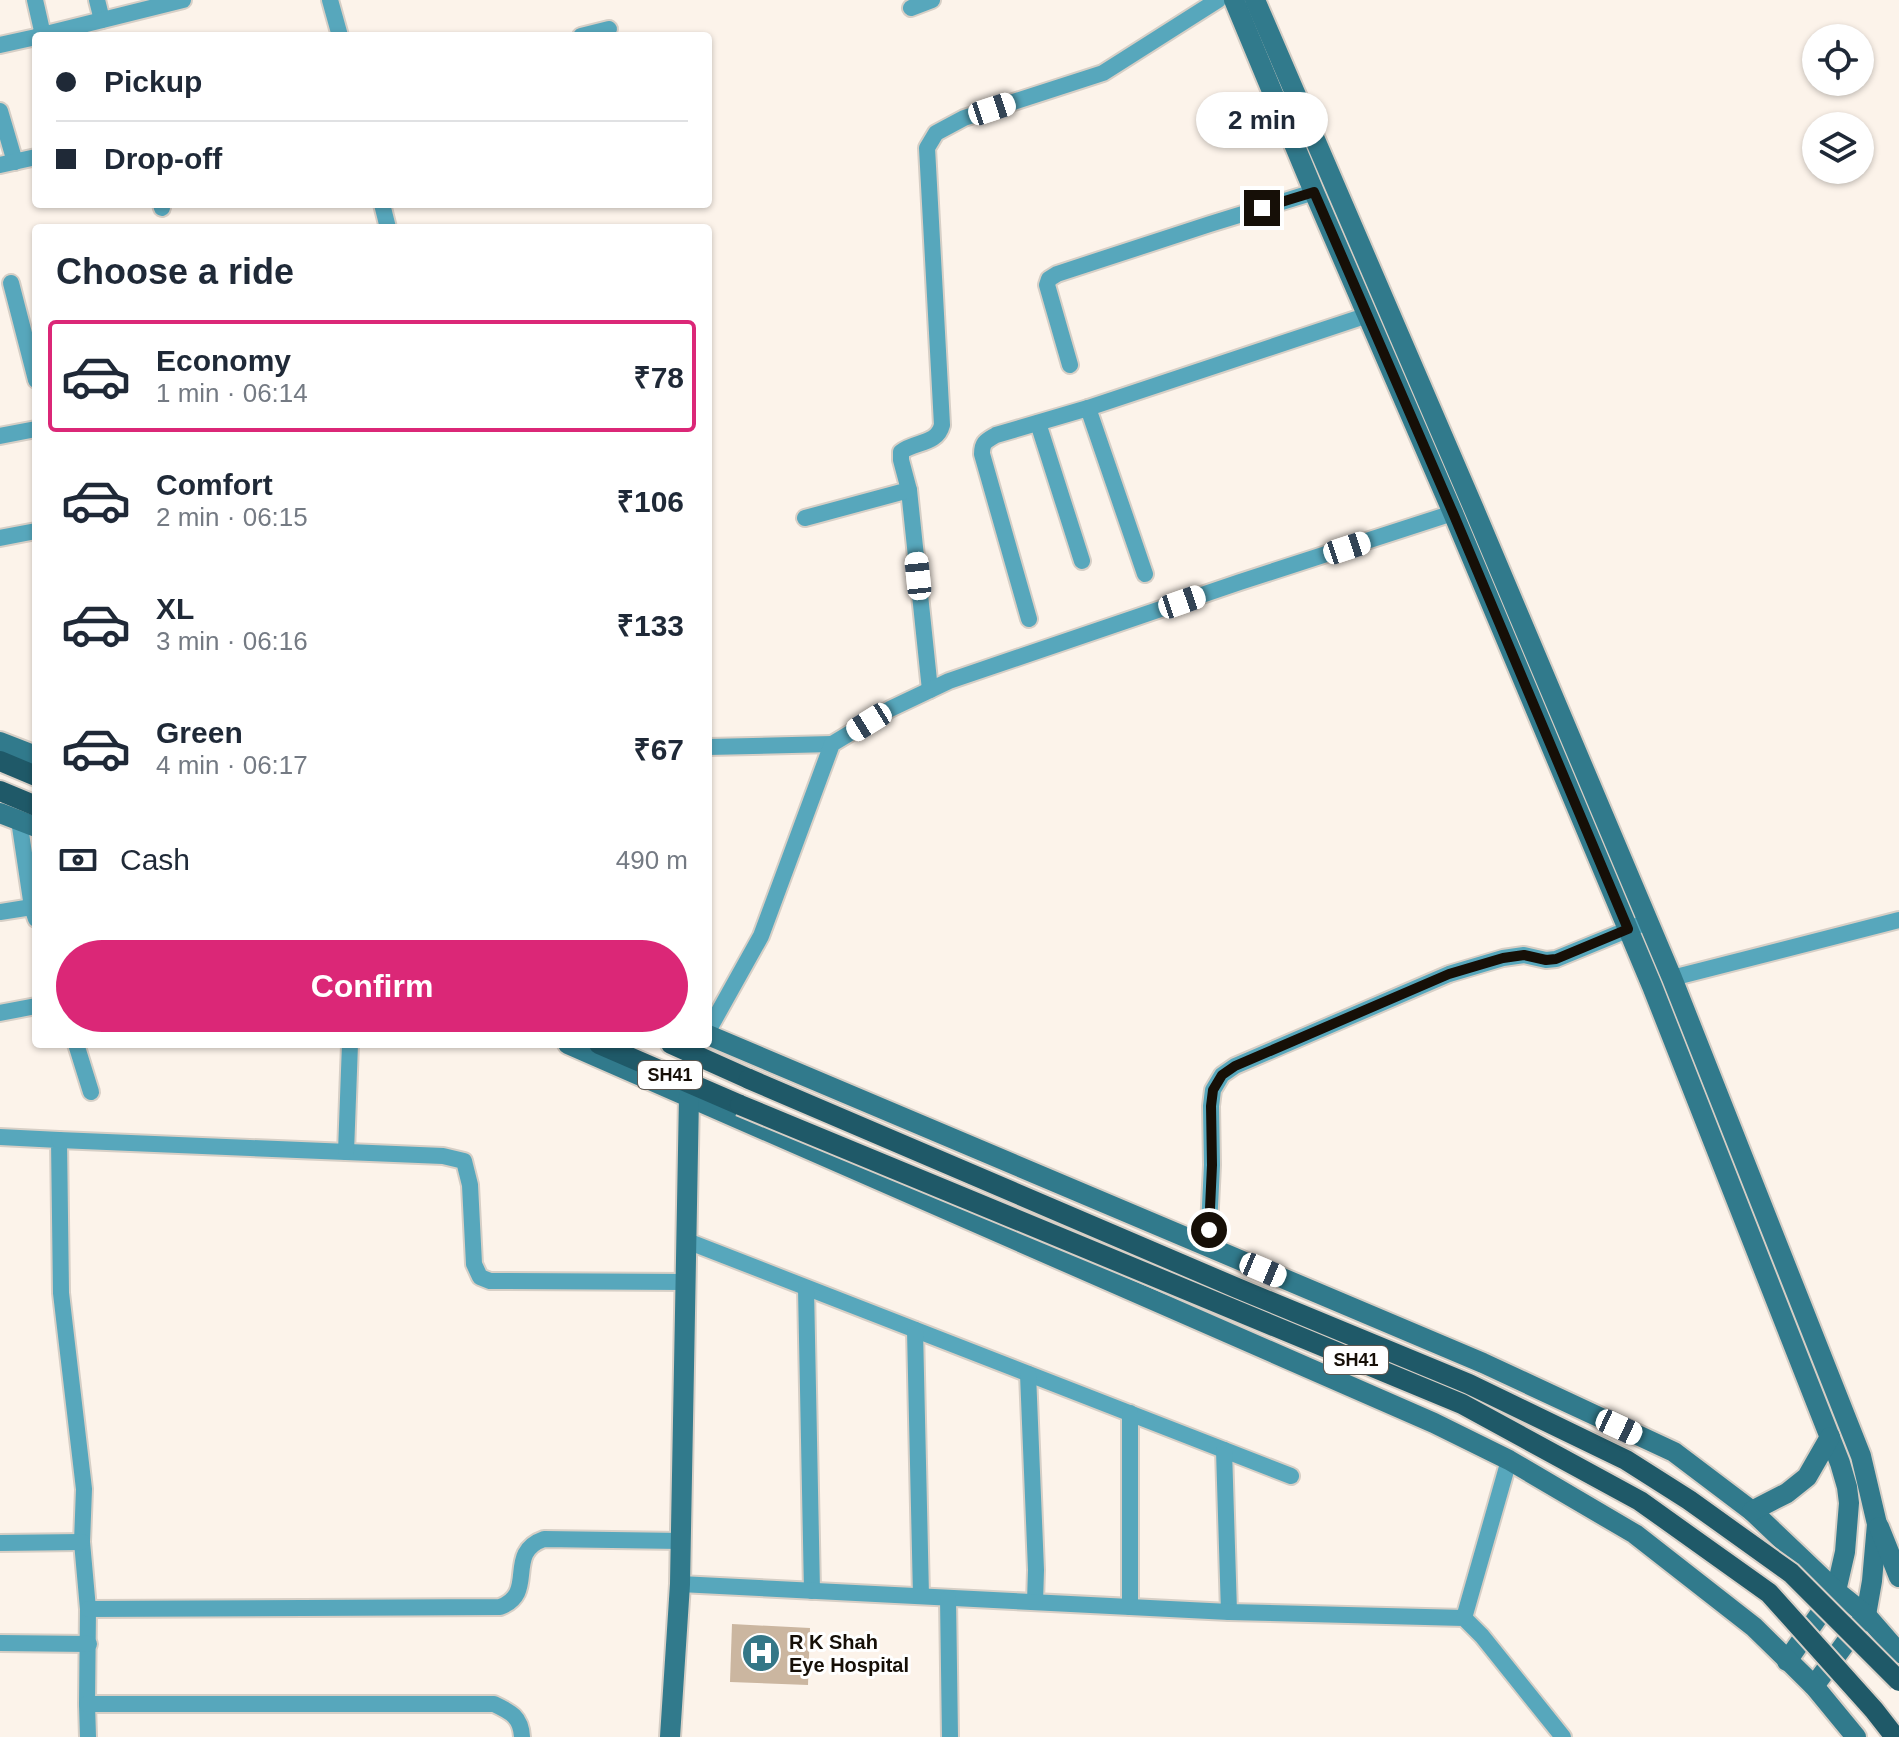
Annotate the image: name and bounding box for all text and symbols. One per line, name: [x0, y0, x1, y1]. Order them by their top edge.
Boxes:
map controls: [1802, 24, 1874, 184]
button: locate: [1802, 24, 1874, 96]
text: Pickup: [104, 65, 202, 98]
car: [965, 90, 1019, 128]
callout: 2 min: [1196, 92, 1328, 148]
text: 2 min: [1228, 105, 1296, 135]
button: layers: [1802, 112, 1874, 184]
text: Drop-off: [104, 142, 222, 175]
route end: [1244, 190, 1280, 226]
text: Choose a ride: [56, 251, 294, 292]
icon: car: [60, 340, 132, 412]
text: Economy: [156, 344, 291, 377]
text: ₹78: [633, 361, 684, 394]
text: 1 min · 06:14: [156, 378, 308, 408]
icon: car: [60, 464, 132, 536]
text: Comfort: [156, 468, 273, 501]
text: ₹106: [617, 485, 684, 518]
text: 2 min · 06:15: [156, 502, 308, 532]
car: [1320, 529, 1374, 567]
car: [904, 551, 932, 601]
car: [1155, 583, 1209, 621]
icon: car: [60, 588, 132, 660]
text: XL: [156, 592, 194, 625]
text: ₹133: [617, 609, 684, 642]
text: 3 min · 06:16: [156, 626, 308, 656]
car: [842, 699, 896, 745]
icon: car: [60, 712, 132, 784]
text: Green: [156, 716, 243, 749]
text: ₹67: [633, 733, 684, 766]
text: 4 min · 06:17: [156, 750, 308, 780]
icon: cash: [56, 838, 100, 882]
text: Cash: [120, 843, 190, 876]
text: 490 m: [616, 845, 688, 875]
button: Confirm: [56, 940, 688, 1032]
road number: SH41: [638, 1061, 702, 1089]
route start: [1191, 1212, 1227, 1248]
car: [1236, 1250, 1290, 1290]
road number: SH41: [1324, 1346, 1388, 1374]
car: [1592, 1406, 1646, 1448]
place label: R K Shah Eye Hospital: [789, 1631, 909, 1676]
hospital icon: R K Shah Eye Hospital: [740, 1632, 782, 1674]

